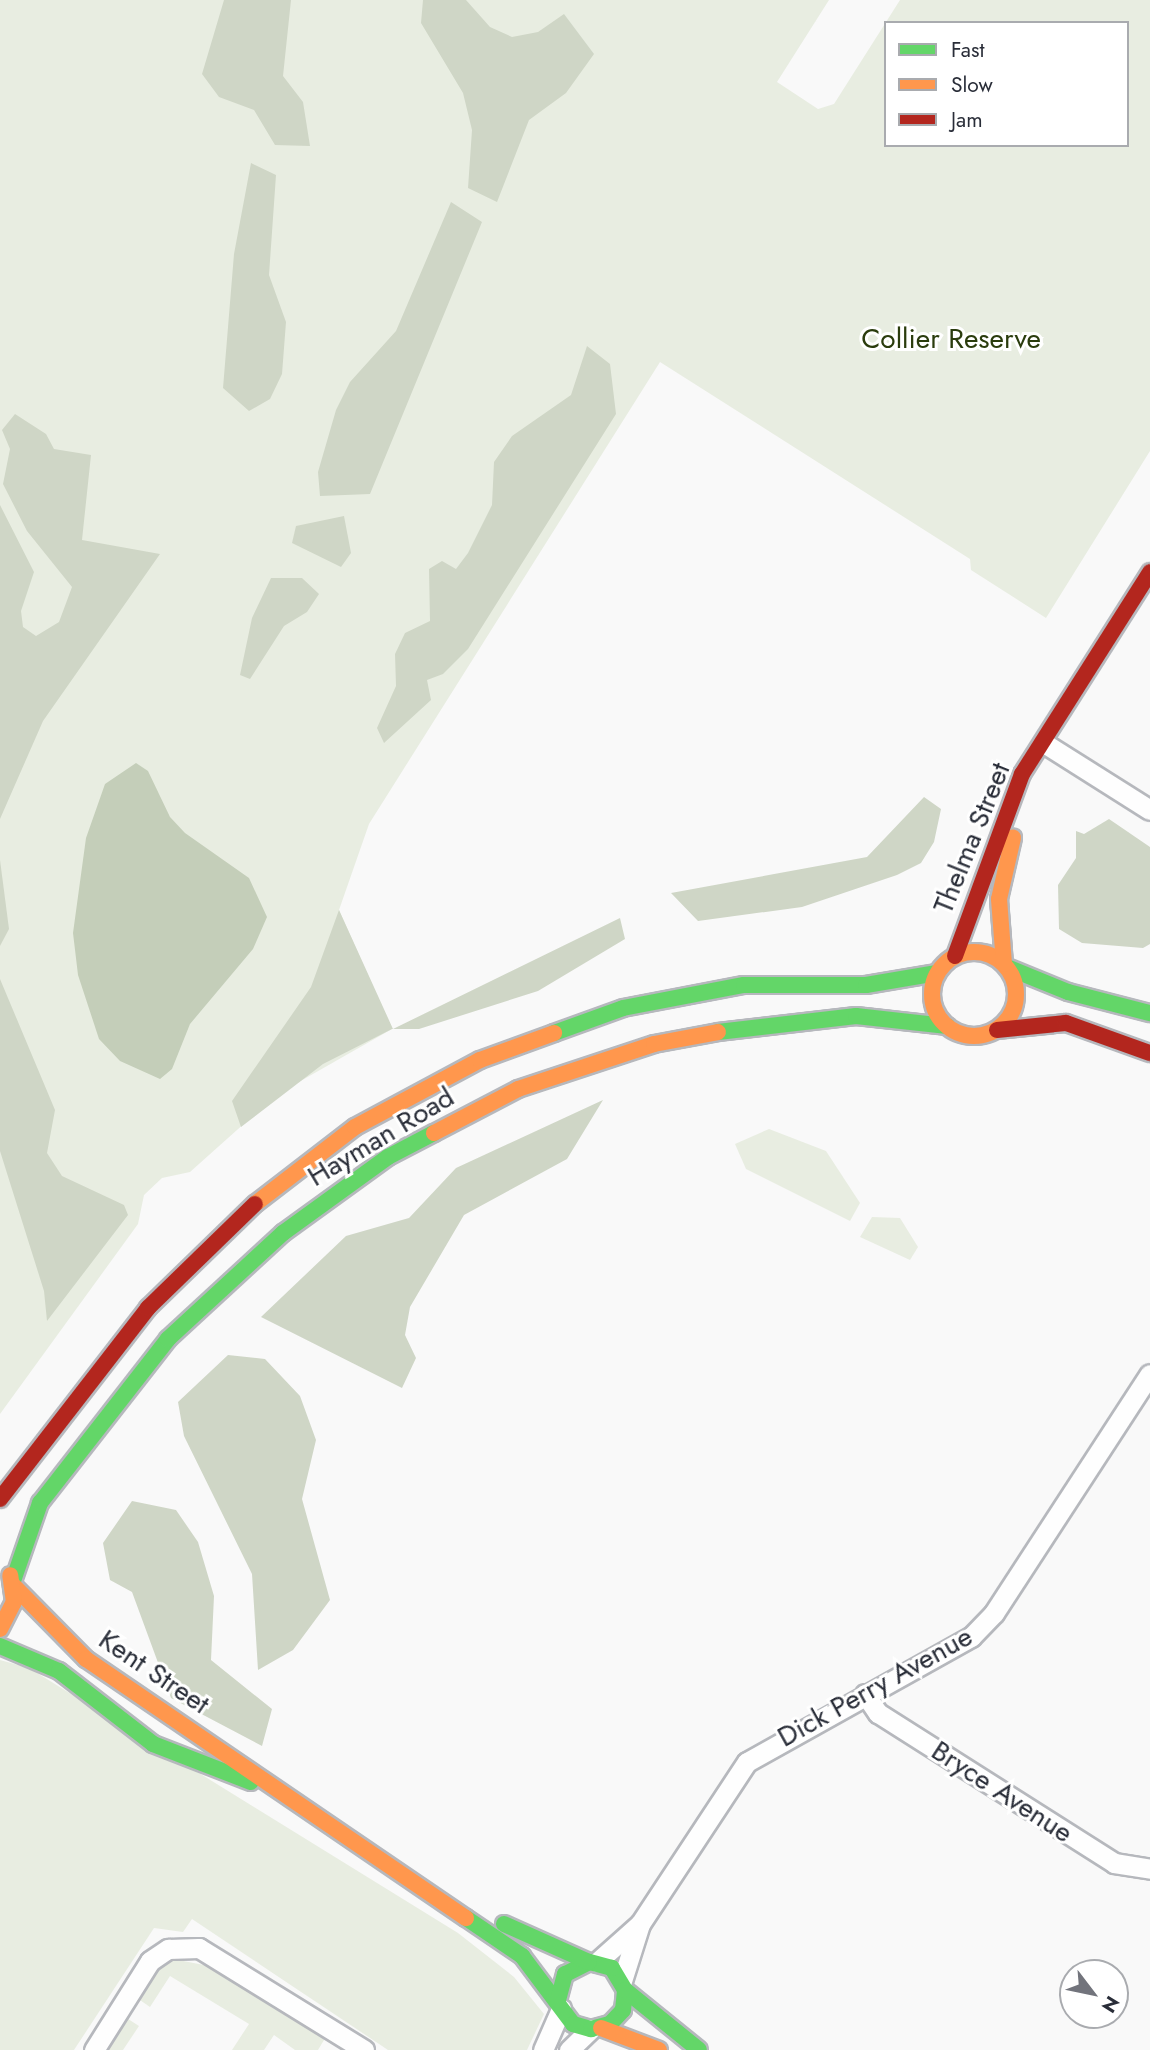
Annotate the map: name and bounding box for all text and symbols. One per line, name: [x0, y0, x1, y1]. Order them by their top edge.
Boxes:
legend: [884, 21, 1129, 147]
text: Fast: [951, 35, 984, 65]
text: Slow: [951, 70, 993, 100]
text: Jam: [951, 105, 983, 135]
park label: Collier Reserve: [861, 322, 1041, 356]
street label: Thelma Street: [927, 758, 1017, 918]
street label: Hayman Road: [302, 1080, 460, 1194]
street label: Dick Perry Avenue: [772, 1620, 978, 1754]
street label: Kent Street: [92, 1623, 216, 1721]
street label: Bryce Avenue: [925, 1734, 1079, 1850]
north arrow: [1059, 1959, 1129, 2029]
text: N: [1095, 1991, 1126, 2018]

